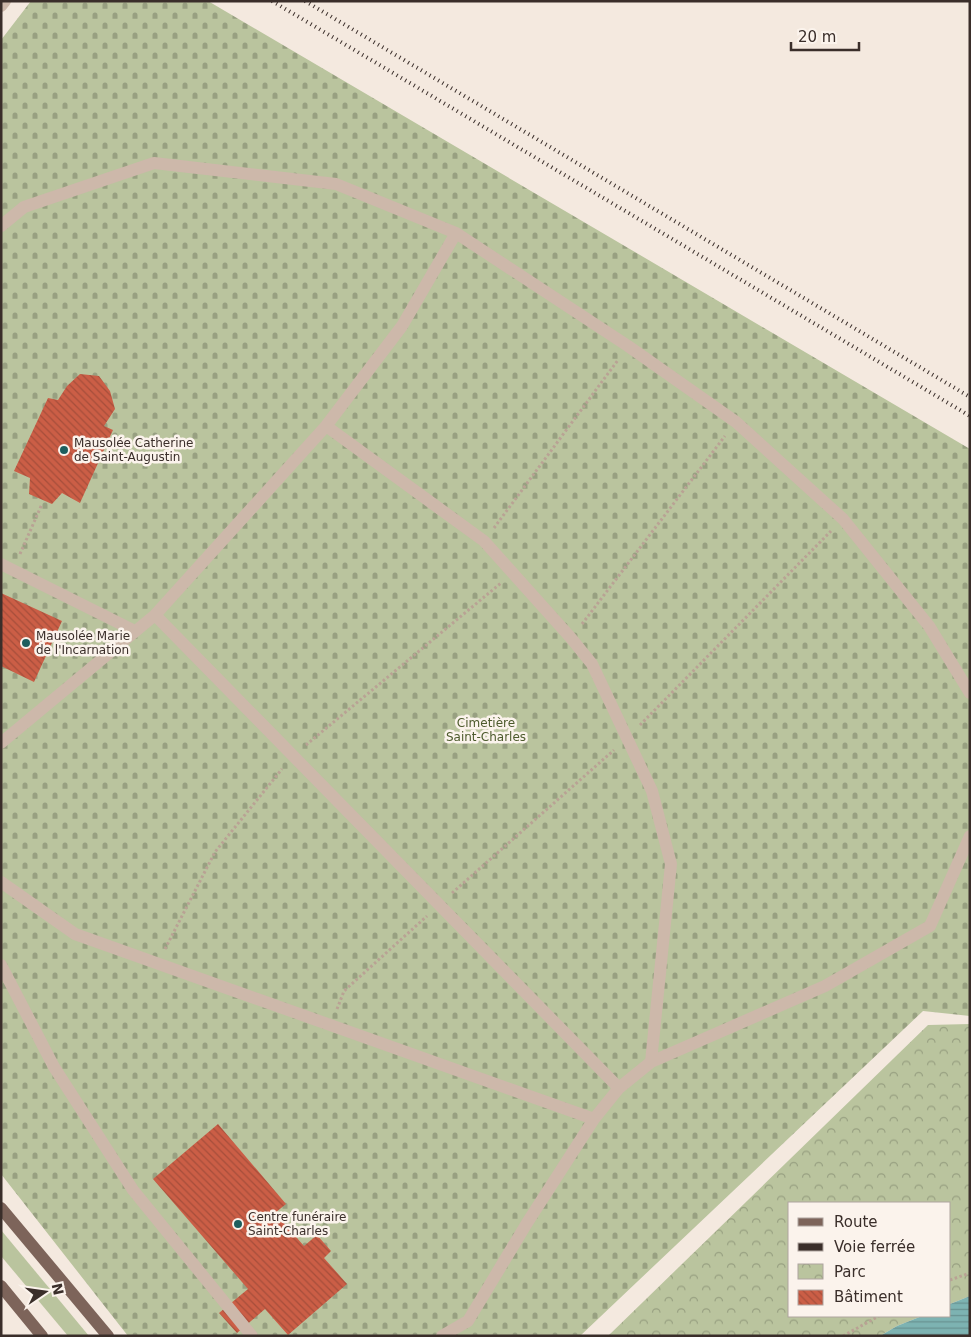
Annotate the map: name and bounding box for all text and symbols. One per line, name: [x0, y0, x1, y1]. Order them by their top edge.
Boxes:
scale bar: [791, 20, 858, 52]
text: 20 m: [798, 28, 836, 46]
place label: Mausolée Catherine de Saint-Augustin: [74, 436, 194, 464]
marker: Mausolée Catherine de Saint-Augustin: [58, 444, 70, 456]
place label: Mausolée Marie de l'Incarnation: [36, 629, 130, 657]
marker: Mausolée Marie de l'Incarnation: [20, 637, 32, 649]
park label: Cimetière Saint-Charles: [446, 716, 526, 744]
legend: [788, 1202, 951, 1317]
place label: Centre funéraire Saint-Charles: [248, 1210, 346, 1238]
text: Route: [834, 1213, 878, 1231]
marker: Centre funéraire Saint-Charles: [232, 1218, 244, 1230]
text: Voie ferrée: [834, 1238, 915, 1256]
text: Parc: [834, 1263, 866, 1281]
north arrow: [20, 1267, 70, 1317]
text: N: [49, 1282, 67, 1297]
text: Bâtiment: [834, 1288, 903, 1306]

